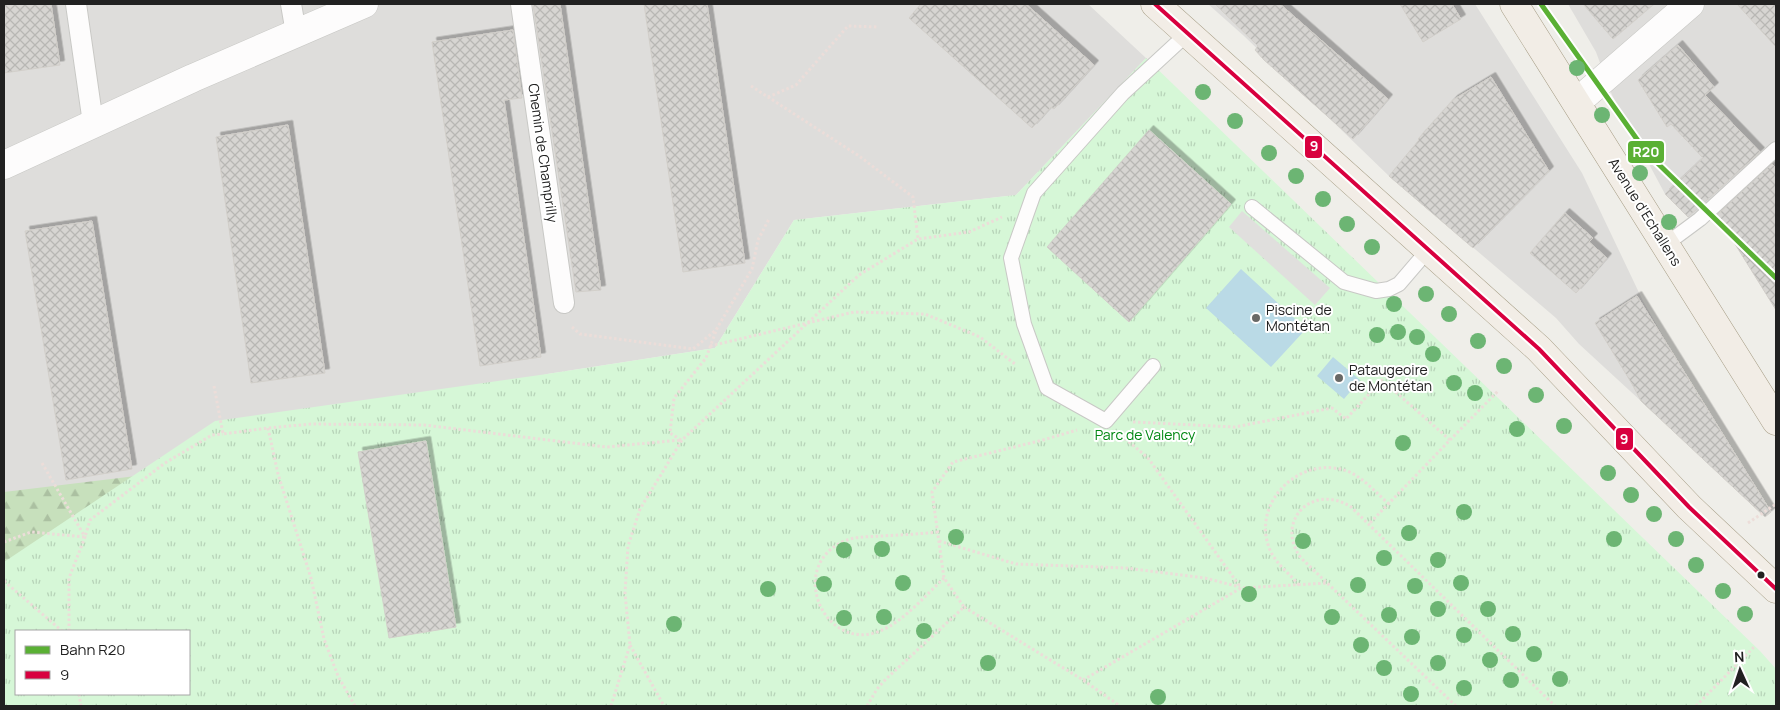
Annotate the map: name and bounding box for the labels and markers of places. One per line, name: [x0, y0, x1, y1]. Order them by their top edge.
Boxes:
place label: Piscine de Montétan: [1266, 300, 1332, 335]
marker: Piscine de Montétan: [1250, 312, 1262, 324]
place label: Pataugeoire de Montétan: [1349, 360, 1432, 395]
marker: Pataugeoire de Montétan: [1333, 372, 1345, 384]
unlabelled marker: [1756, 570, 1766, 580]

